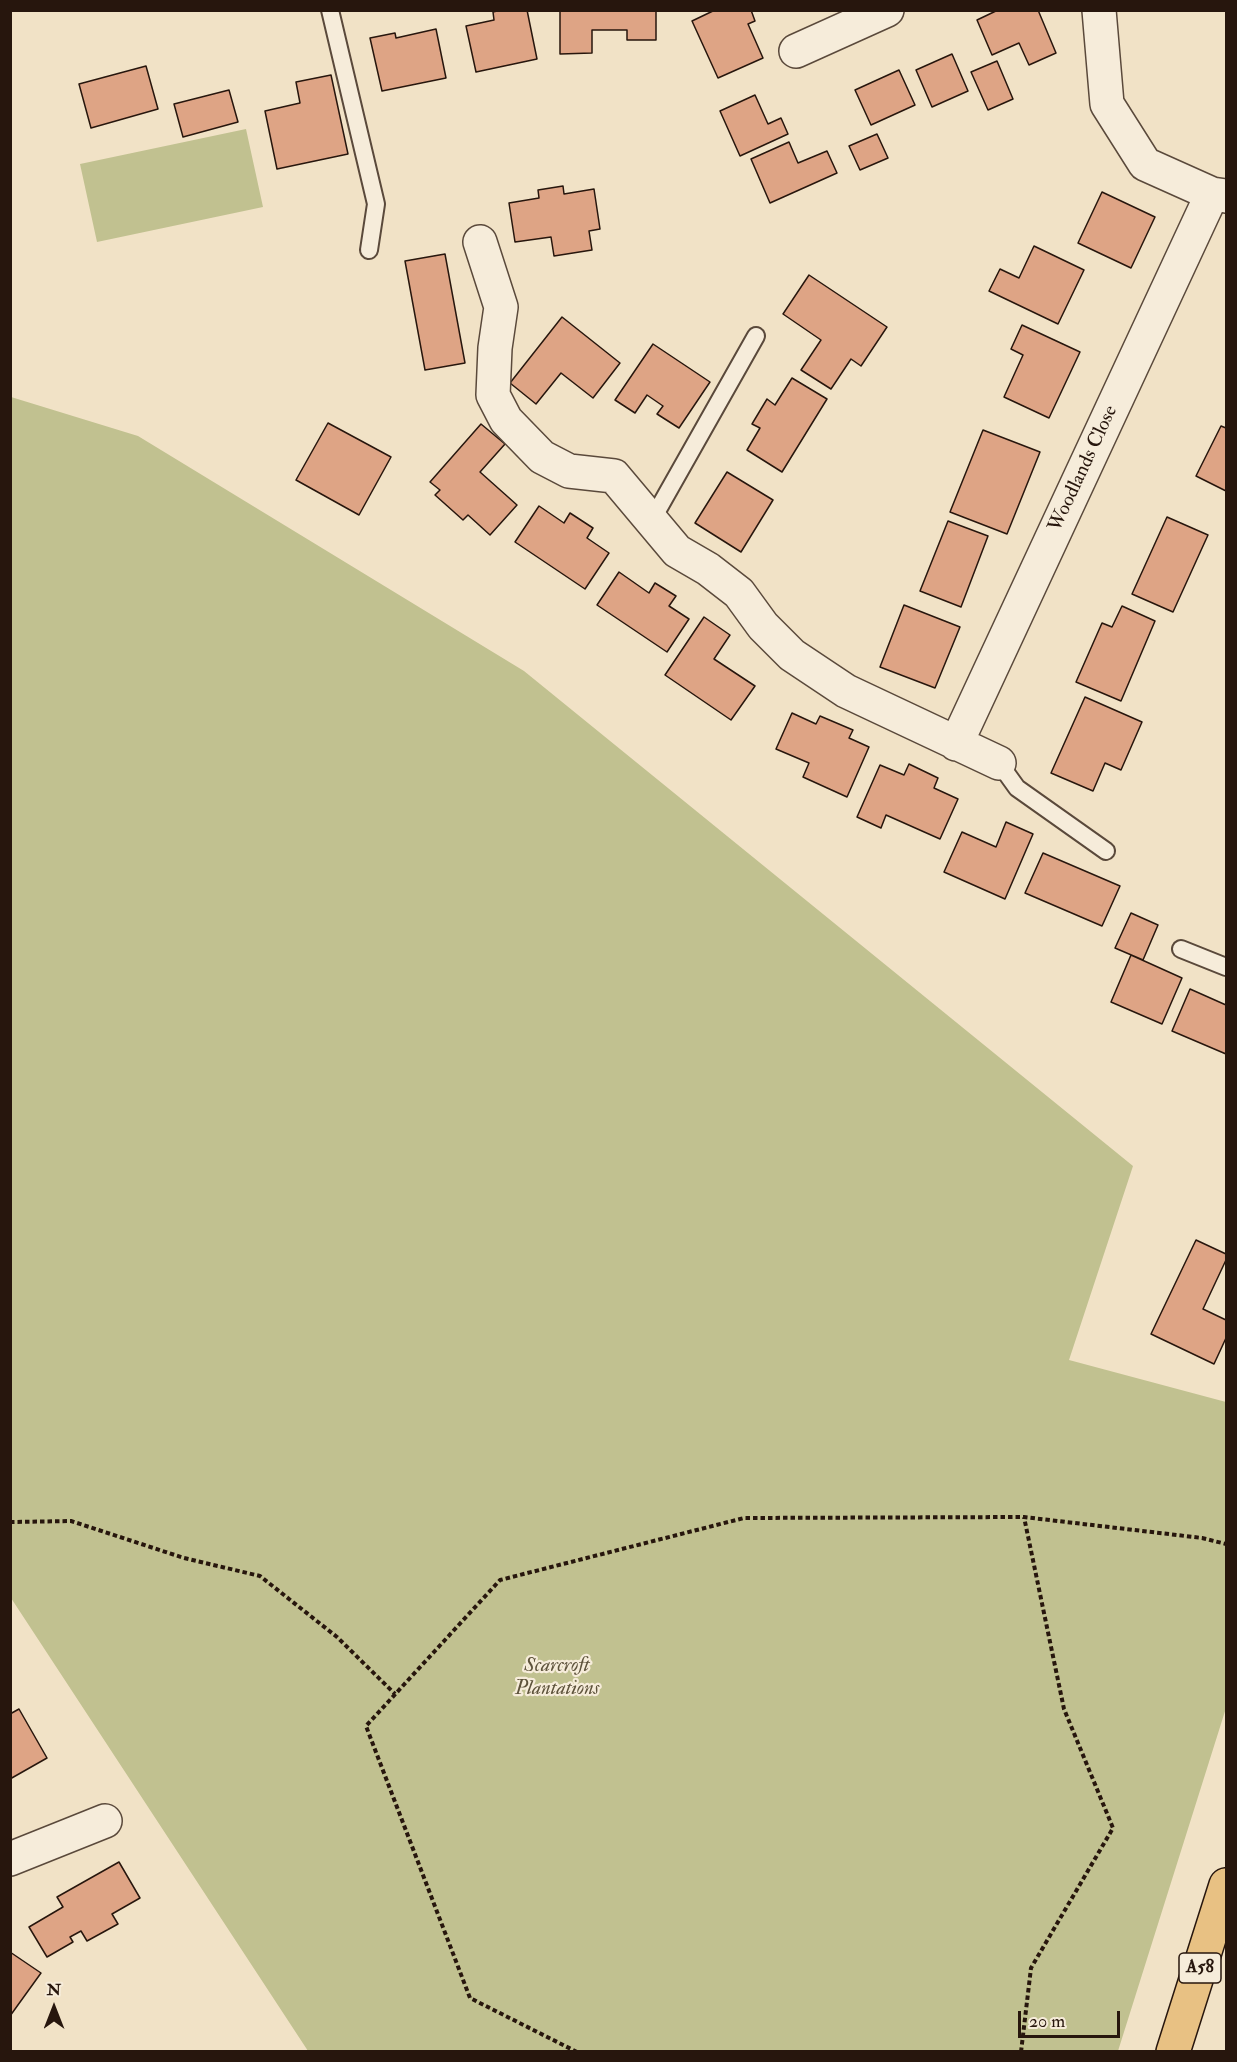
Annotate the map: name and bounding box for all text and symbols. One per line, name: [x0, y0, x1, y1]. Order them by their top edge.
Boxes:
street label: Woodlands Close: [1044, 402, 1124, 536]
park label: Scarcroft Plantations: [515, 1655, 599, 1702]
road number: A58: [1179, 1953, 1221, 1983]
north arrow: [24, 1978, 84, 2038]
text: N: [47, 1980, 61, 2000]
scale bar: [1021, 1999, 1123, 2037]
text: 20 m: [1029, 2010, 1065, 2033]

